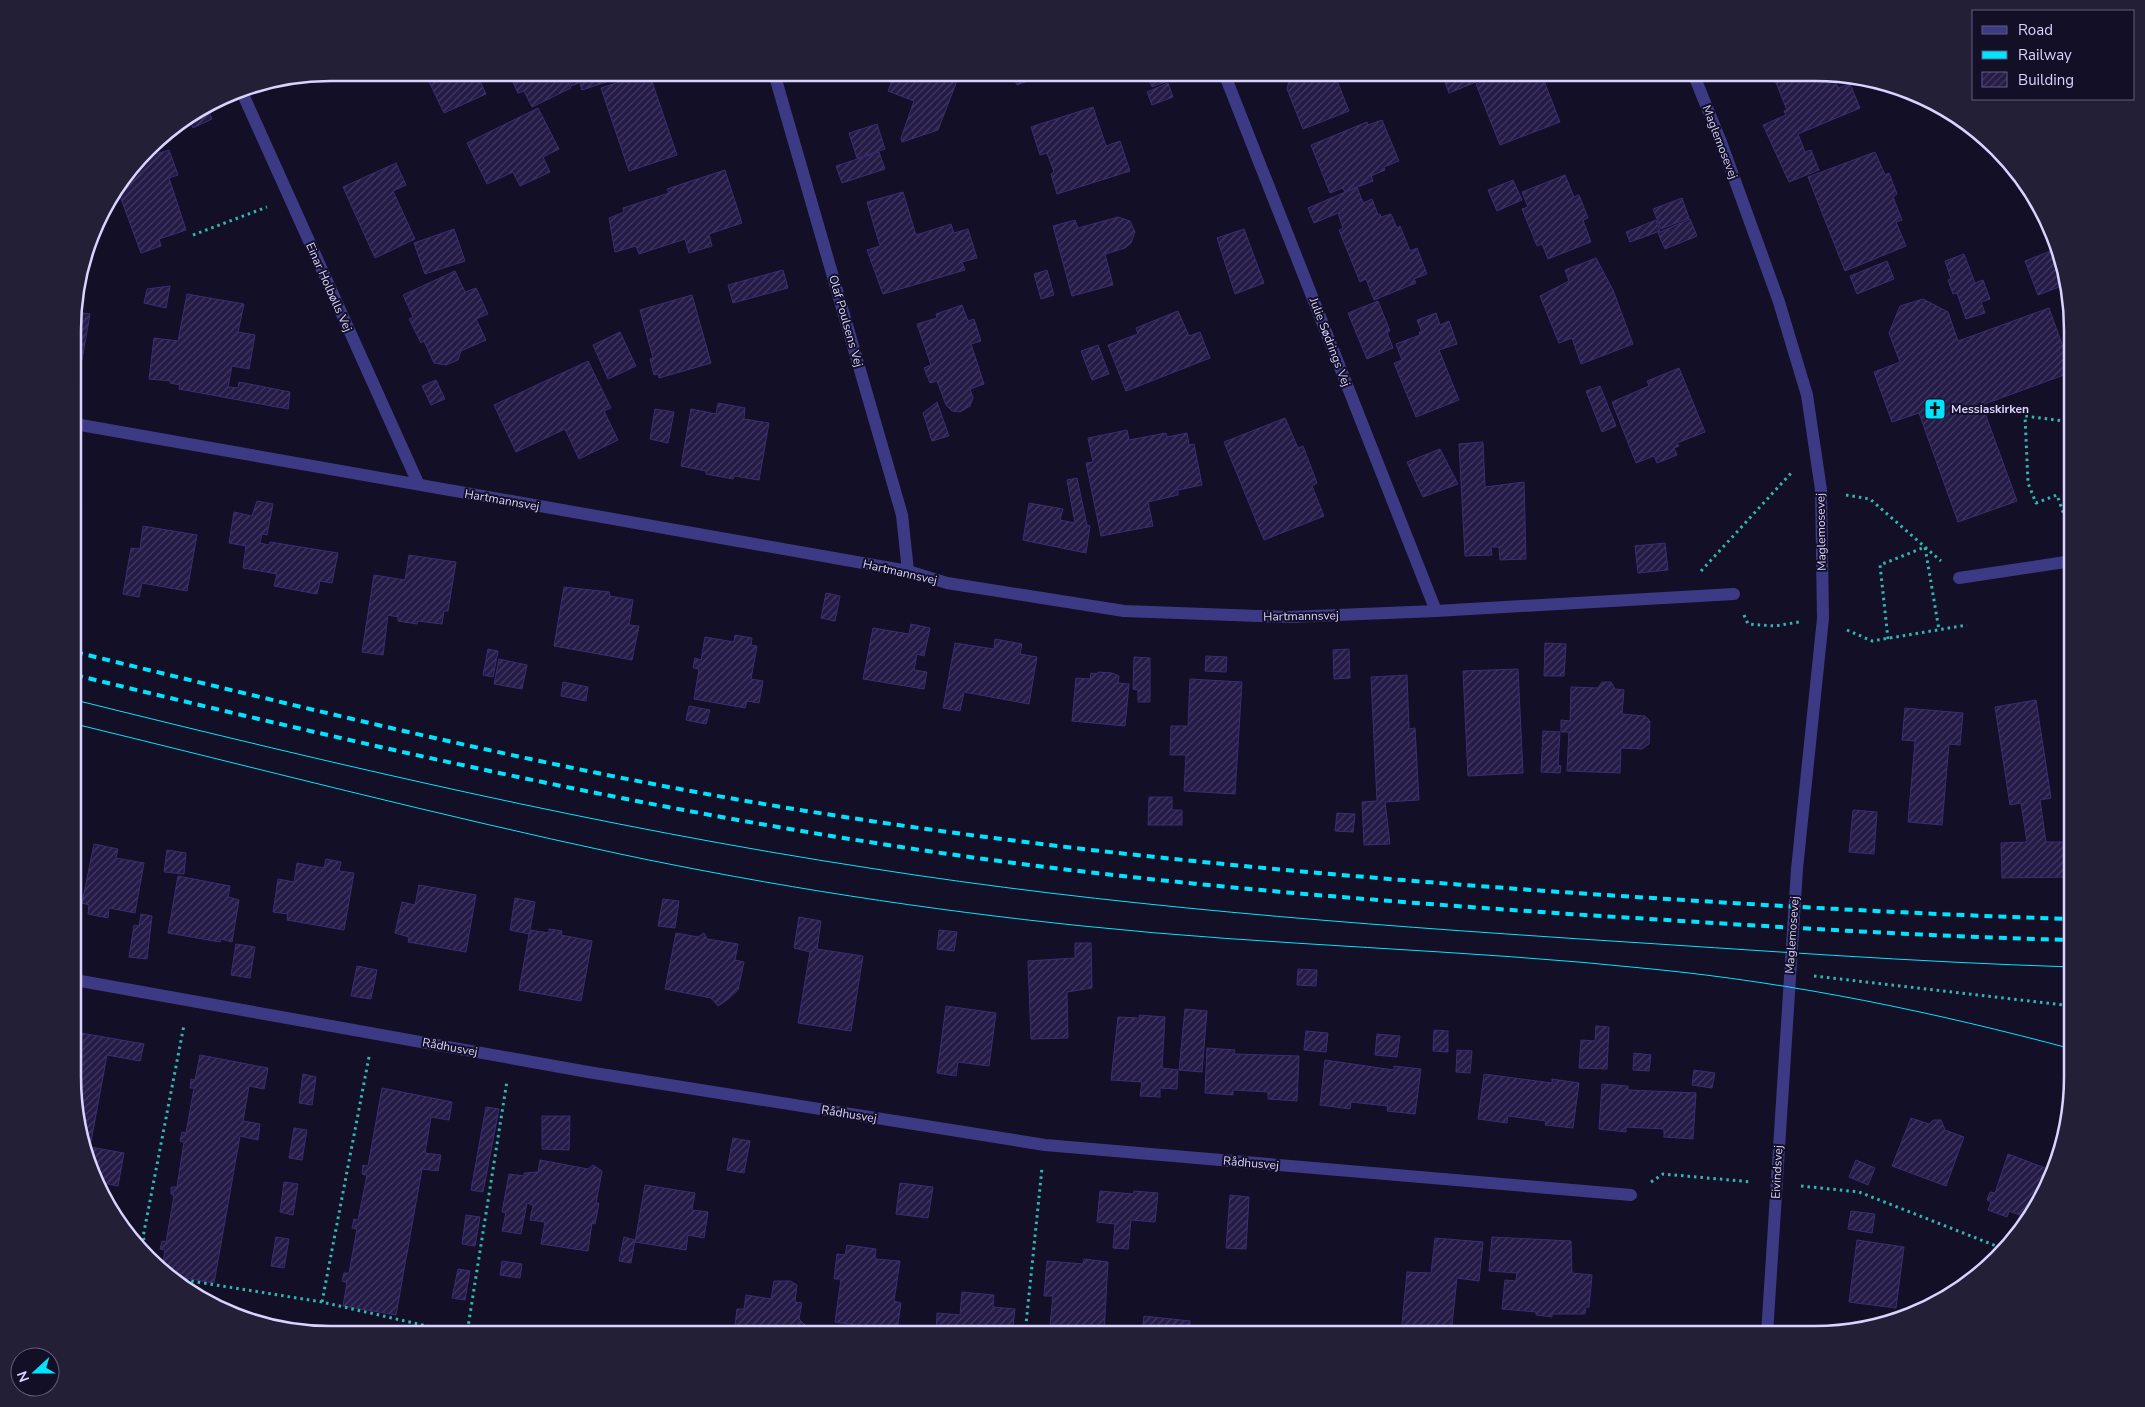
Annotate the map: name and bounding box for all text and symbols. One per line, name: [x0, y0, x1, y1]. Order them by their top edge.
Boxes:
legend: [1972, 10, 2135, 100]
text: Road: [2018, 20, 2053, 40]
text: Railway: [2018, 45, 2072, 65]
text: Building: [2018, 70, 2074, 90]
street label: Maglemosevej: [1699, 103, 1741, 181]
street label: Einar Holbølls Vej: [302, 240, 356, 334]
street label: Olaf Poulsens Vej: [825, 273, 867, 369]
street label: Julie Sødrings Vej: [1305, 294, 1354, 389]
church icon: Messiaskirken: [1923, 397, 1947, 421]
place label: Messiaskirken: [1951, 401, 2029, 417]
street label: Hartmannsvej: [463, 486, 541, 514]
street label: Maglemosevej: [1812, 493, 1830, 571]
street label: Hartmannsvej: [861, 556, 939, 588]
street label: Hartmannsvej: [1263, 607, 1339, 625]
street label: Maglemosevej: [1781, 895, 1803, 974]
street label: Rådhusvej: [421, 1034, 479, 1060]
street label: Rådhusvej: [820, 1102, 878, 1126]
street label: Eivindsvej: [1768, 1145, 1786, 1199]
street label: Rådhusvej: [1222, 1153, 1280, 1173]
north arrow: [10, 1347, 60, 1397]
text: N: [13, 1368, 34, 1385]

